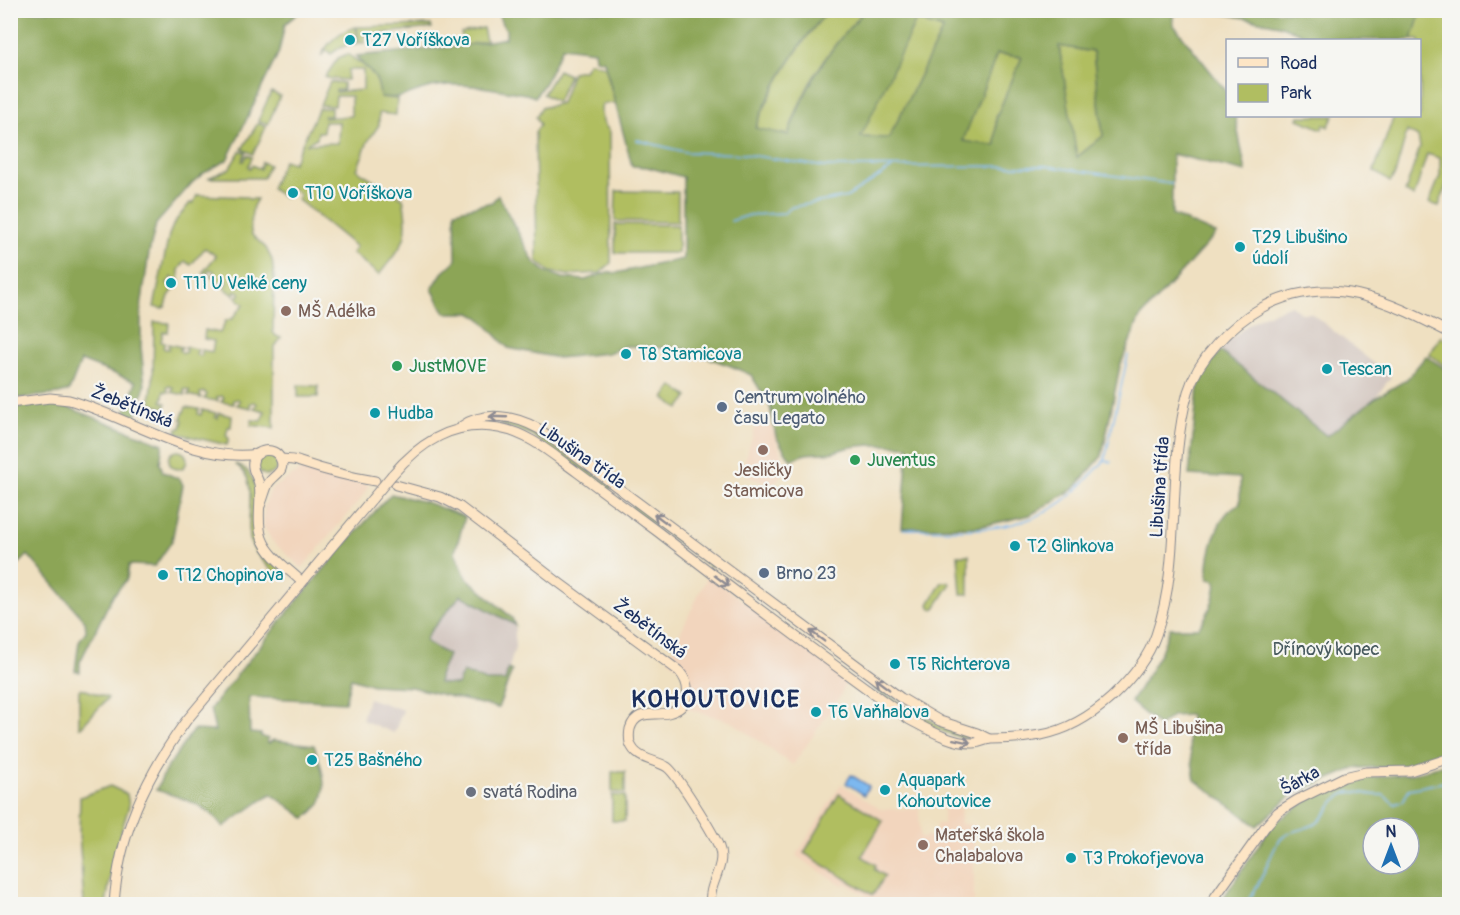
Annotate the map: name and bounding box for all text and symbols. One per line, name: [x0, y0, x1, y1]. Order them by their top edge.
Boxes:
place label: T27 Voříškova: [362, 29, 470, 52]
marker: T27 Voříškova: [343, 33, 357, 47]
legend: [1226, 39, 1421, 117]
text: Road: [1280, 52, 1317, 75]
text: Park: [1280, 82, 1312, 105]
place label: T10 Voříškova: [305, 182, 412, 205]
marker: T10 Voříškova: [286, 186, 300, 200]
place label: T29 Libušino údolí: [1252, 226, 1348, 270]
marker: T29 Libušino údolí: [1233, 240, 1247, 254]
place label: T11 U Velké ceny: [183, 272, 307, 295]
marker: T11 U Velké ceny: [164, 276, 178, 290]
place label: MŠ Adélka: [298, 299, 376, 323]
marker: MŠ Adélka: [279, 304, 293, 318]
place label: T8 Stamicova: [638, 343, 742, 366]
marker: T8 Stamicova: [619, 347, 633, 361]
place label: JustMOVE: [409, 355, 487, 378]
place label: Tescan: [1339, 358, 1392, 381]
marker: JustMOVE: [390, 359, 404, 373]
marker: Tescan: [1320, 362, 1334, 376]
street label: Žebětínská: [88, 380, 176, 434]
place label: Centrum volného času Legato: [734, 386, 866, 430]
marker: Centrum volného času Legato: [715, 400, 729, 414]
place label: Hudba: [387, 402, 433, 425]
marker: Hudba: [368, 406, 382, 420]
one-way arrow: [488, 412, 508, 423]
street label: Libušina třída: [534, 418, 630, 494]
street label: Libušina třída: [1145, 436, 1175, 538]
marker: Jesličky Stamicova: [756, 443, 770, 457]
place label: Juventus: [867, 449, 936, 472]
marker: Juventus: [848, 453, 862, 467]
place label: Jesličky Stamicova: [723, 459, 803, 503]
one-way arrow: [653, 513, 669, 526]
place label: T2 Glinkova: [1027, 535, 1114, 558]
marker: T2 Glinkova: [1008, 539, 1022, 553]
place label: Brno 23: [776, 562, 836, 585]
place label: T12 Chopinova: [175, 564, 284, 587]
marker: Brno 23: [757, 566, 771, 580]
marker: T12 Chopinova: [156, 568, 170, 582]
one-way arrow: [713, 574, 729, 587]
street label: Žebětínská: [609, 594, 691, 664]
one-way arrow: [809, 630, 825, 642]
park label: Dřínový kopec: [1272, 638, 1380, 661]
place label: T5 Richterova: [907, 653, 1010, 676]
marker: T5 Richterova: [888, 657, 902, 671]
one-way arrow: [875, 678, 891, 691]
district label: KOHOUTOVICE: [631, 685, 801, 714]
place label: T6 Vaňhalova: [828, 701, 929, 724]
marker: T6 Vaňhalova: [809, 705, 823, 719]
place label: MŠ Libušina třída: [1134, 716, 1223, 761]
marker: MŠ Libušina třída: [1116, 731, 1130, 745]
one-way arrow: [952, 736, 971, 747]
place label: T25 Bašného: [324, 749, 423, 772]
marker: T25 Bašného: [305, 753, 319, 767]
street label: Šárka: [1276, 760, 1324, 801]
place label: Aquapark Kohoutovice: [897, 769, 991, 813]
place label: svatá Rodina: [483, 781, 577, 804]
marker: Aquapark Kohoutovice: [878, 783, 892, 797]
marker: svatá Rodina: [464, 785, 478, 799]
north arrow: [1361, 816, 1421, 876]
text: N: [1386, 822, 1397, 842]
place label: Mateřská škola Chalabalova: [935, 824, 1045, 868]
marker: Mateřská škola Chalabalova: [916, 838, 930, 852]
place label: T3 Prokofjevova: [1083, 847, 1204, 870]
marker: T3 Prokofjevova: [1064, 851, 1078, 865]

